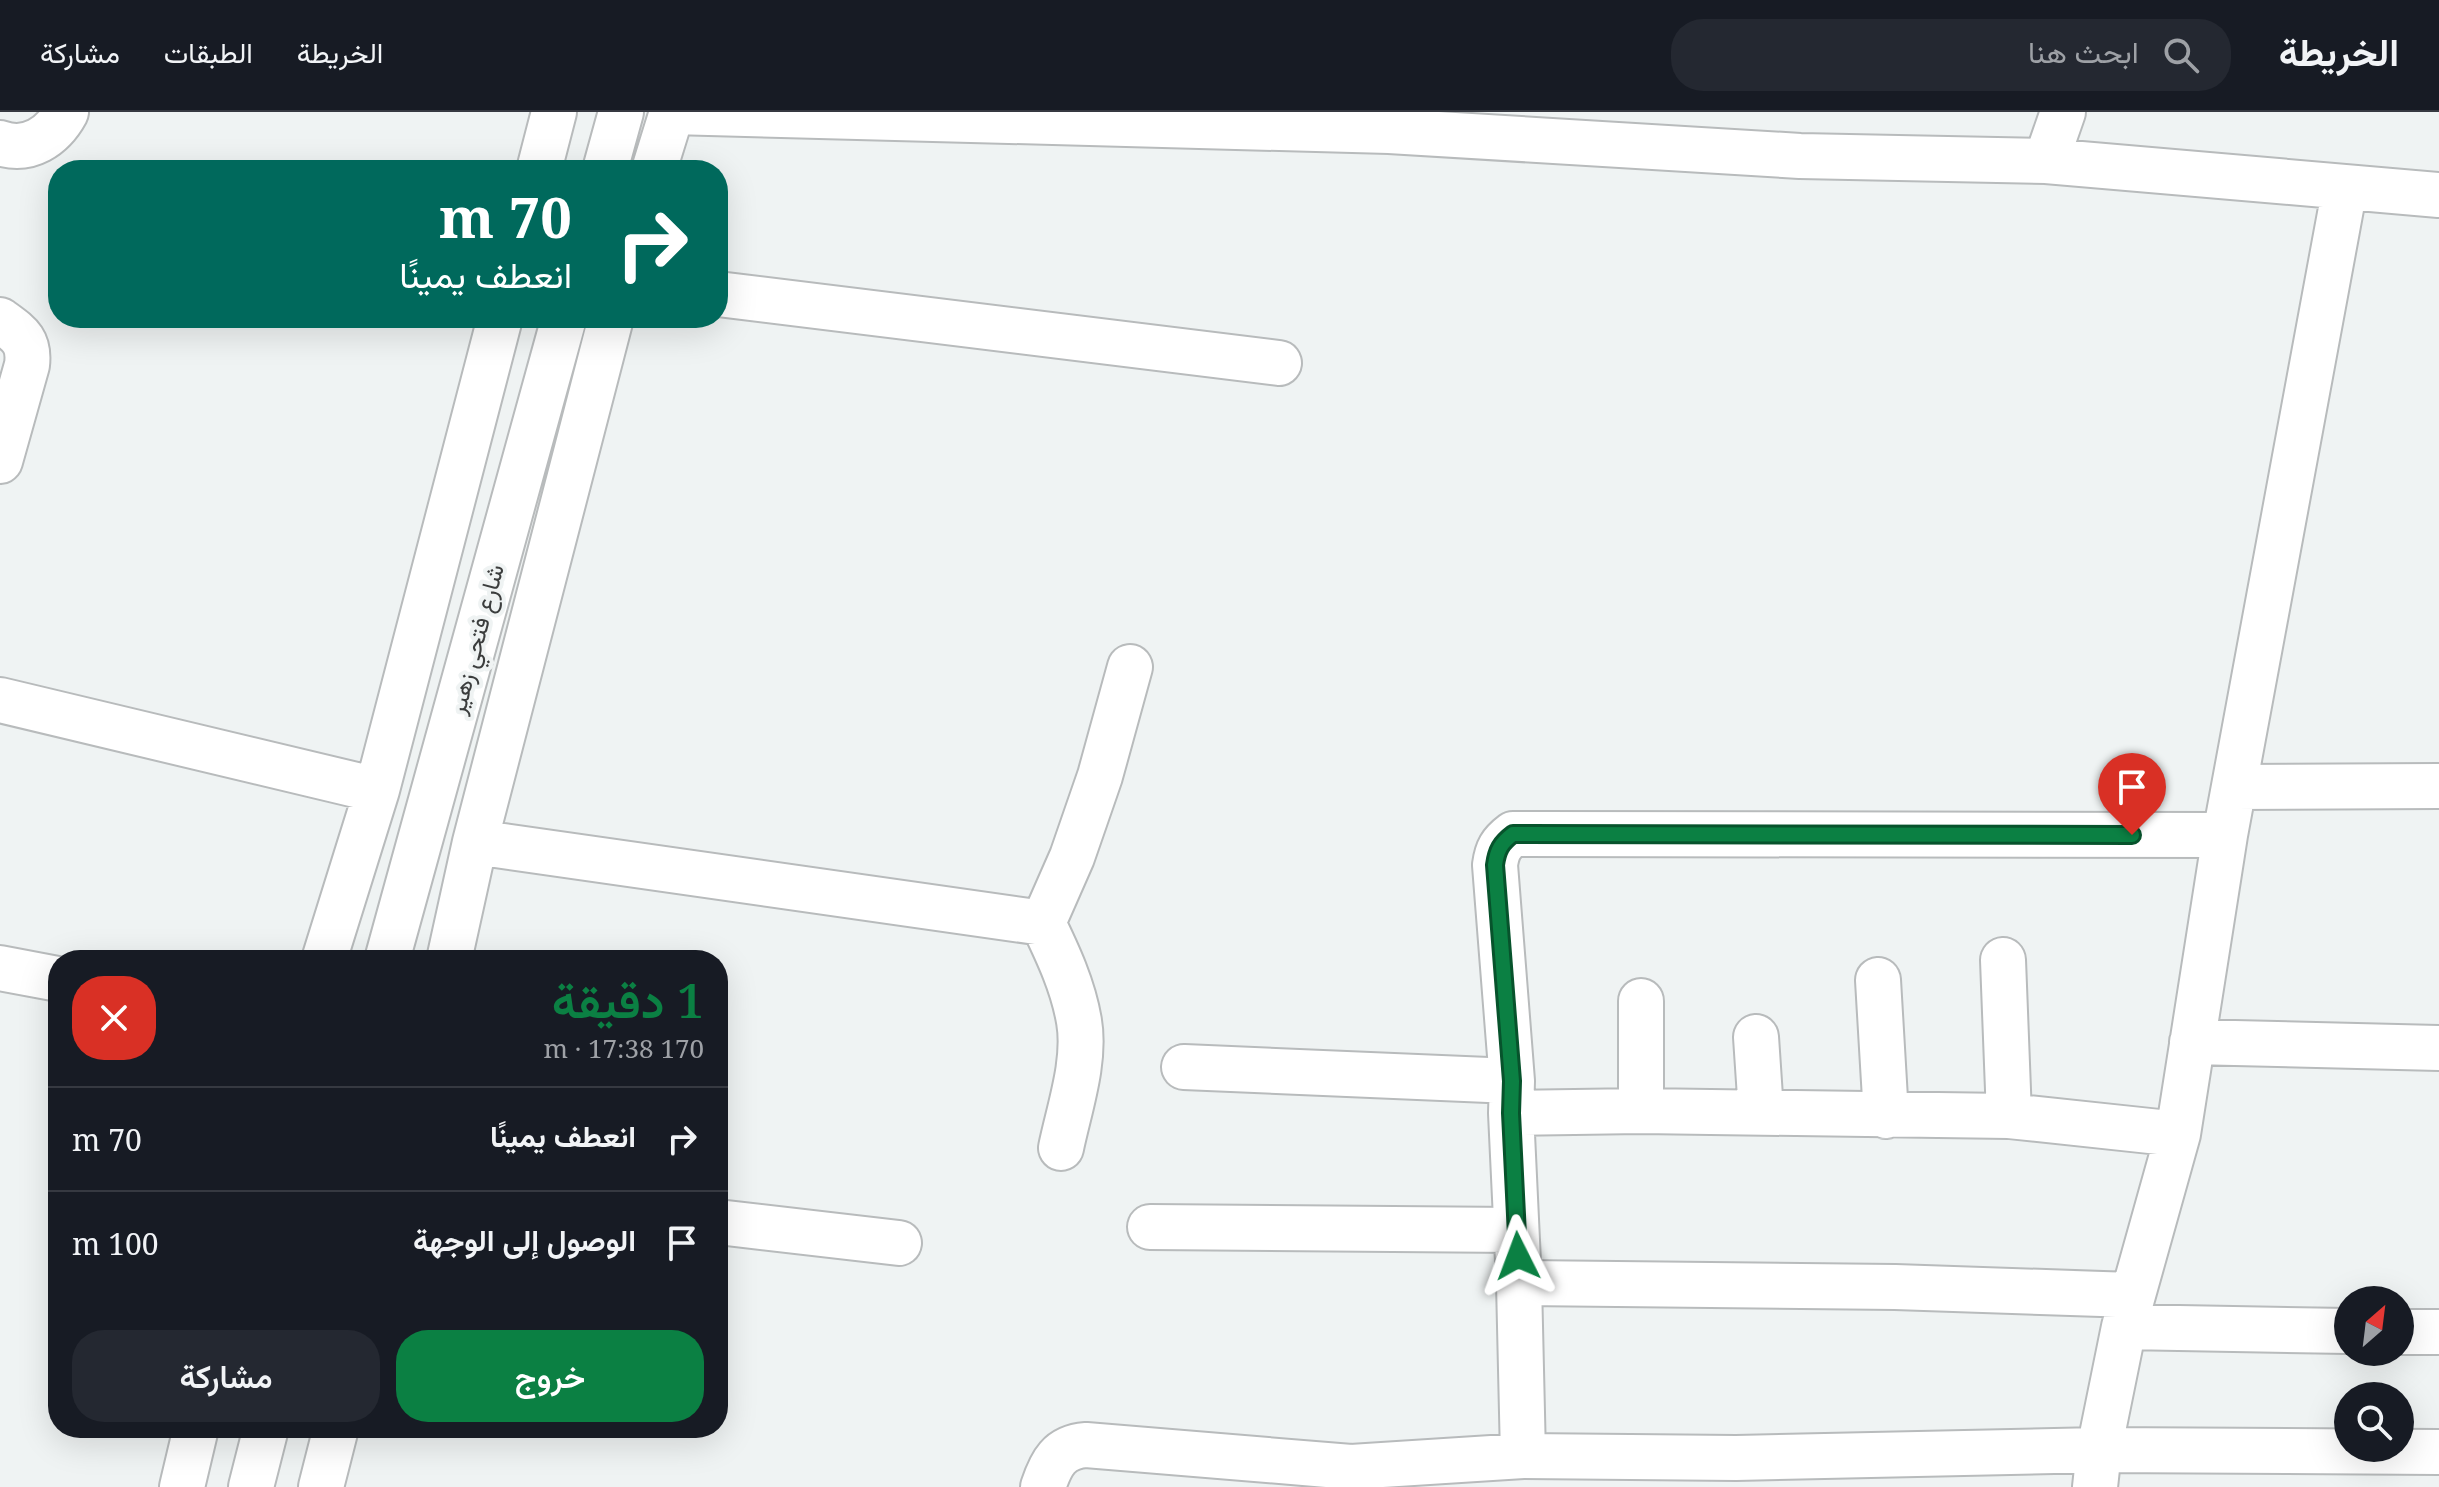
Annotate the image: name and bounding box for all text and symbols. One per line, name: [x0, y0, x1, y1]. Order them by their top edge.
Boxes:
search box: [1671, 19, 2231, 91]
text: الخريطة: [2279, 25, 2399, 77]
text: ابحث هنا: [2028, 31, 2139, 72]
text: مشاركة: [40, 33, 120, 71]
text: الطبقات: [164, 33, 253, 71]
text: الخريطة: [297, 33, 383, 71]
icon: search: [2159, 33, 2203, 77]
text: 70 m: [439, 178, 572, 254]
icon: right: [600, 192, 704, 296]
text: انعطف يمينًا: [399, 250, 572, 299]
street label: شارع فتحي زهير: [439, 560, 515, 720]
pin: [2098, 753, 2166, 835]
icon: arrive: [2110, 765, 2154, 809]
text: 1 دقيقة: [552, 967, 704, 1032]
button: close: [72, 976, 156, 1060]
text: 170 m · 17:38: [543, 1030, 704, 1066]
text: انعطف يمينًا: [490, 1115, 636, 1156]
icon: right: [660, 1117, 704, 1161]
text: 70 m: [72, 1119, 142, 1160]
position arrow: [1476, 1214, 1560, 1298]
text: الوصول إلى الوجهة: [413, 1219, 636, 1260]
icon: arrive: [660, 1221, 704, 1265]
text: 100 m: [72, 1223, 158, 1264]
north arrow: [2334, 1286, 2414, 1366]
map controls: [2334, 1286, 2414, 1462]
button: مشاركة: [72, 1330, 380, 1422]
button: خروج: [396, 1330, 704, 1422]
button: search: [2334, 1382, 2414, 1462]

